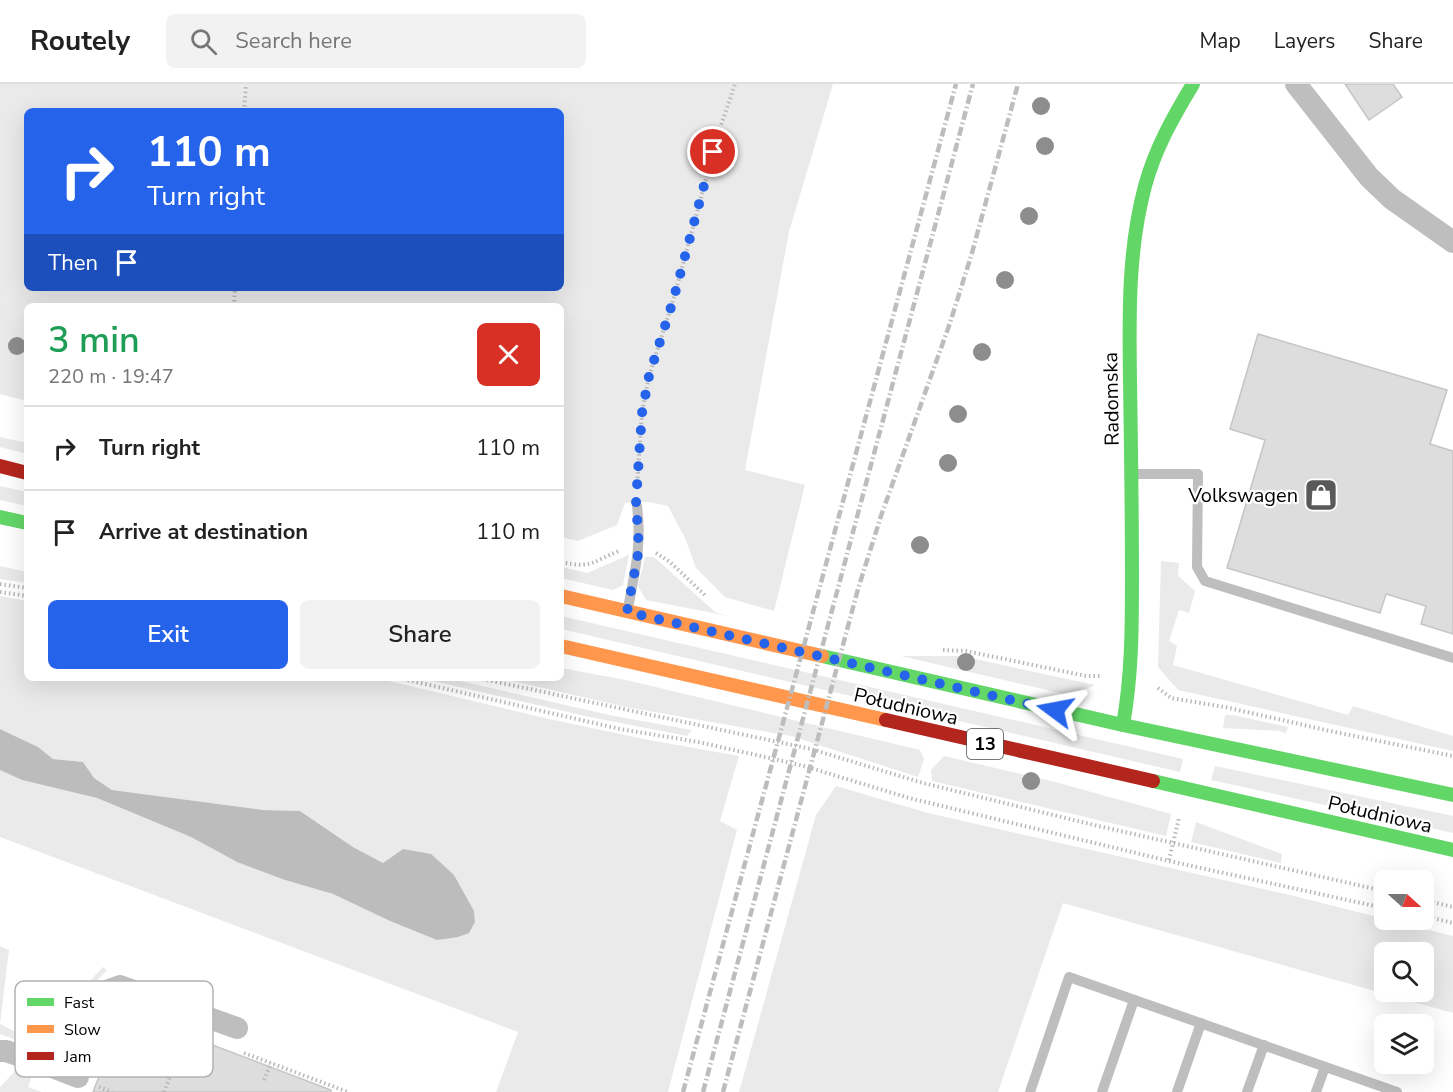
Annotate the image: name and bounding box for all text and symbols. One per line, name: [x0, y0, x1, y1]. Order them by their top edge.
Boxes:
search box: [166, 14, 586, 68]
text: Routely: [30, 22, 130, 60]
icon: search: [187, 25, 220, 58]
text: Search here: [235, 26, 352, 56]
text: Map: [1199, 27, 1241, 55]
text: Layers: [1274, 27, 1335, 55]
text: Share: [1368, 27, 1423, 55]
text: 110 m: [147, 124, 271, 181]
pin: [687, 126, 738, 177]
icon: right: [48, 132, 126, 210]
icon: arrive: [696, 135, 729, 168]
text: Turn right: [147, 178, 265, 215]
icon: arrive: [110, 246, 143, 279]
text: Then: [48, 248, 98, 278]
text: 3 min: [48, 316, 140, 365]
button: close: [477, 323, 540, 386]
street label: Radomska: [1097, 352, 1126, 446]
text: 220 m · 19:47: [48, 363, 174, 390]
icon: right: [48, 432, 81, 465]
text: Turn right: [99, 433, 200, 463]
text: 110 m: [476, 433, 540, 463]
shop icon: Volkswagen: [1303, 477, 1339, 513]
place label: Volkswagen: [1187, 482, 1298, 509]
icon: arrive: [48, 516, 81, 549]
text: Arrive at destination: [99, 517, 308, 547]
text: 110 m: [476, 517, 540, 547]
button: Exit: [48, 600, 288, 669]
button: Share: [300, 600, 540, 669]
position arrow: [1023, 678, 1087, 742]
street label: Południowa: [851, 681, 961, 732]
road number: 13: [967, 729, 1003, 759]
street label: Południowa: [1325, 789, 1435, 840]
north arrow: [1374, 870, 1434, 930]
map controls: [1374, 870, 1434, 1074]
button: search: [1374, 942, 1434, 1002]
legend: [15, 981, 213, 1077]
text: Fast: [64, 992, 95, 1014]
button: layers: [1374, 1014, 1434, 1074]
text: Slow: [64, 1019, 101, 1041]
text: Jam: [63, 1046, 91, 1068]

